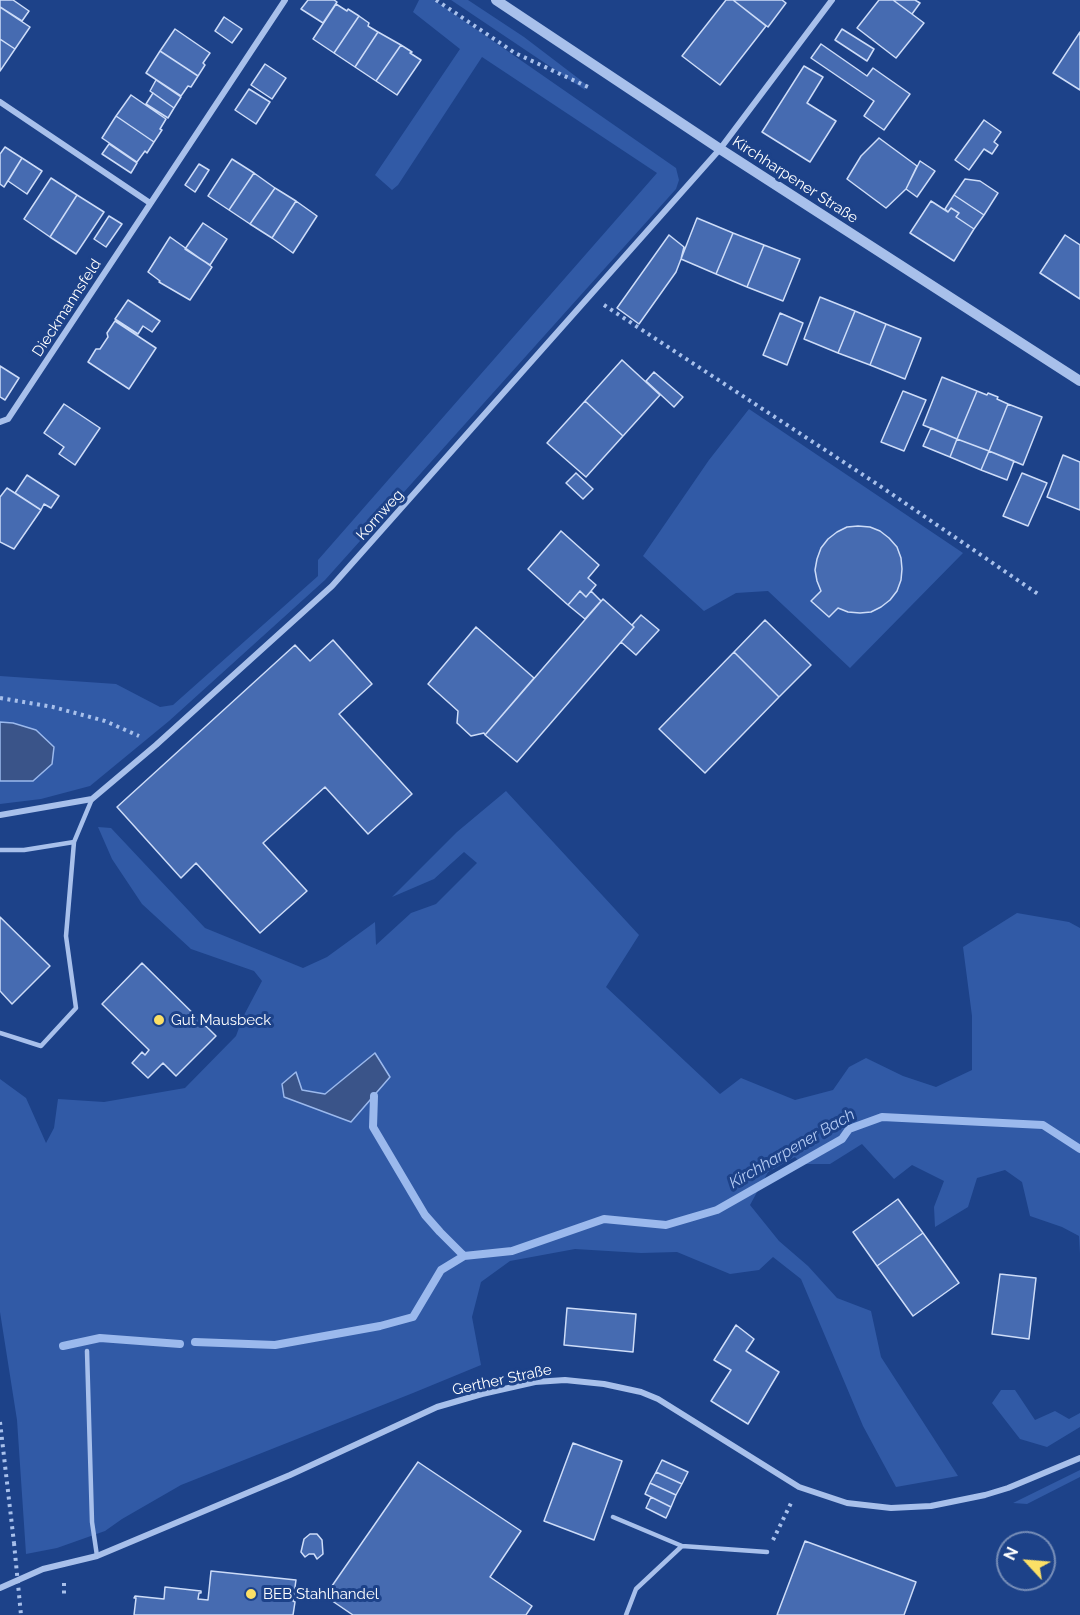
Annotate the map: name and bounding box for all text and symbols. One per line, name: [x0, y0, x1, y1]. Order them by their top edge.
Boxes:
street label: Kirchharpener Straße: [729, 133, 861, 227]
street label: Dieckmannsfeld: [29, 256, 105, 360]
street label: Kornweg: [353, 486, 407, 544]
place label: Gut Mausbeck: [171, 1011, 271, 1029]
marker: Gut Mausbeck: [152, 1013, 166, 1027]
water label: Kirchharpener Bach: [726, 1105, 858, 1193]
street label: Gerther Straße: [451, 1361, 553, 1399]
north arrow: [996, 1531, 1056, 1591]
text: N: [1000, 1544, 1022, 1563]
place label: BEB Stahlhandel: [263, 1585, 379, 1603]
marker: BEB Stahlhandel: [244, 1587, 258, 1601]

